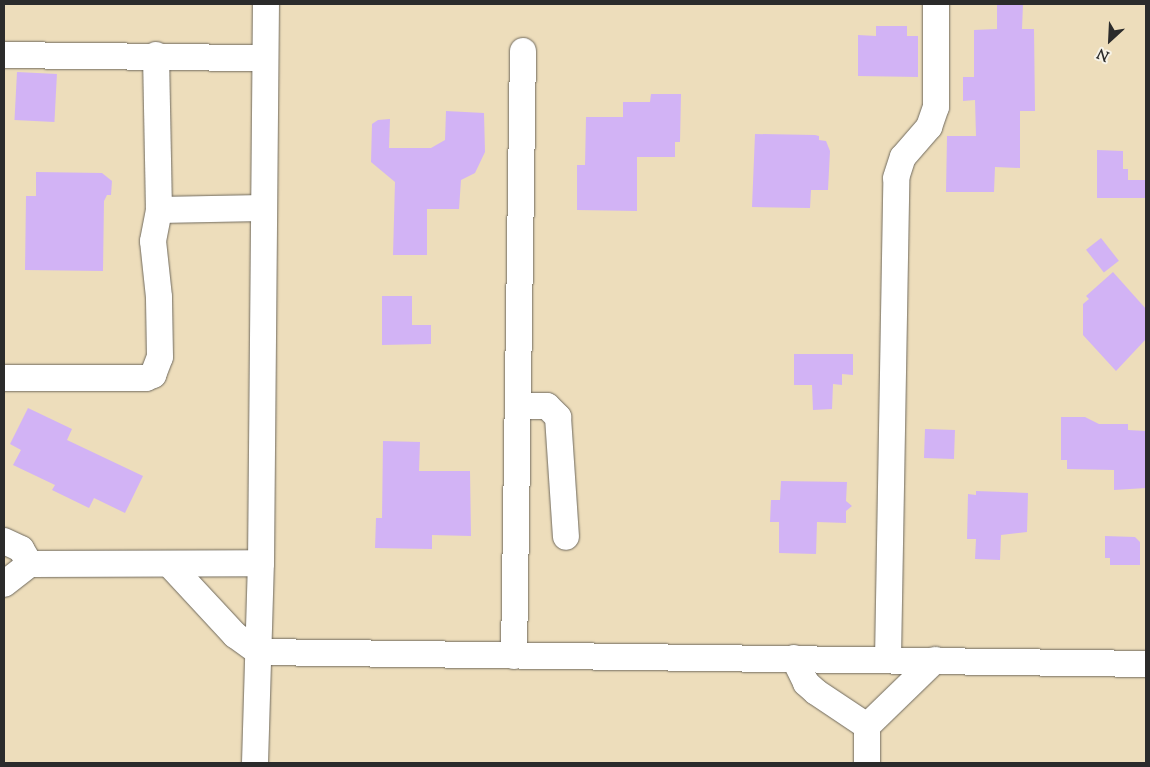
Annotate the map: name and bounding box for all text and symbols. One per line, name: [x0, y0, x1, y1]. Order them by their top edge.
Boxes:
north arrow: [1085, 15, 1135, 65]
text: N: [1094, 42, 1113, 65]

